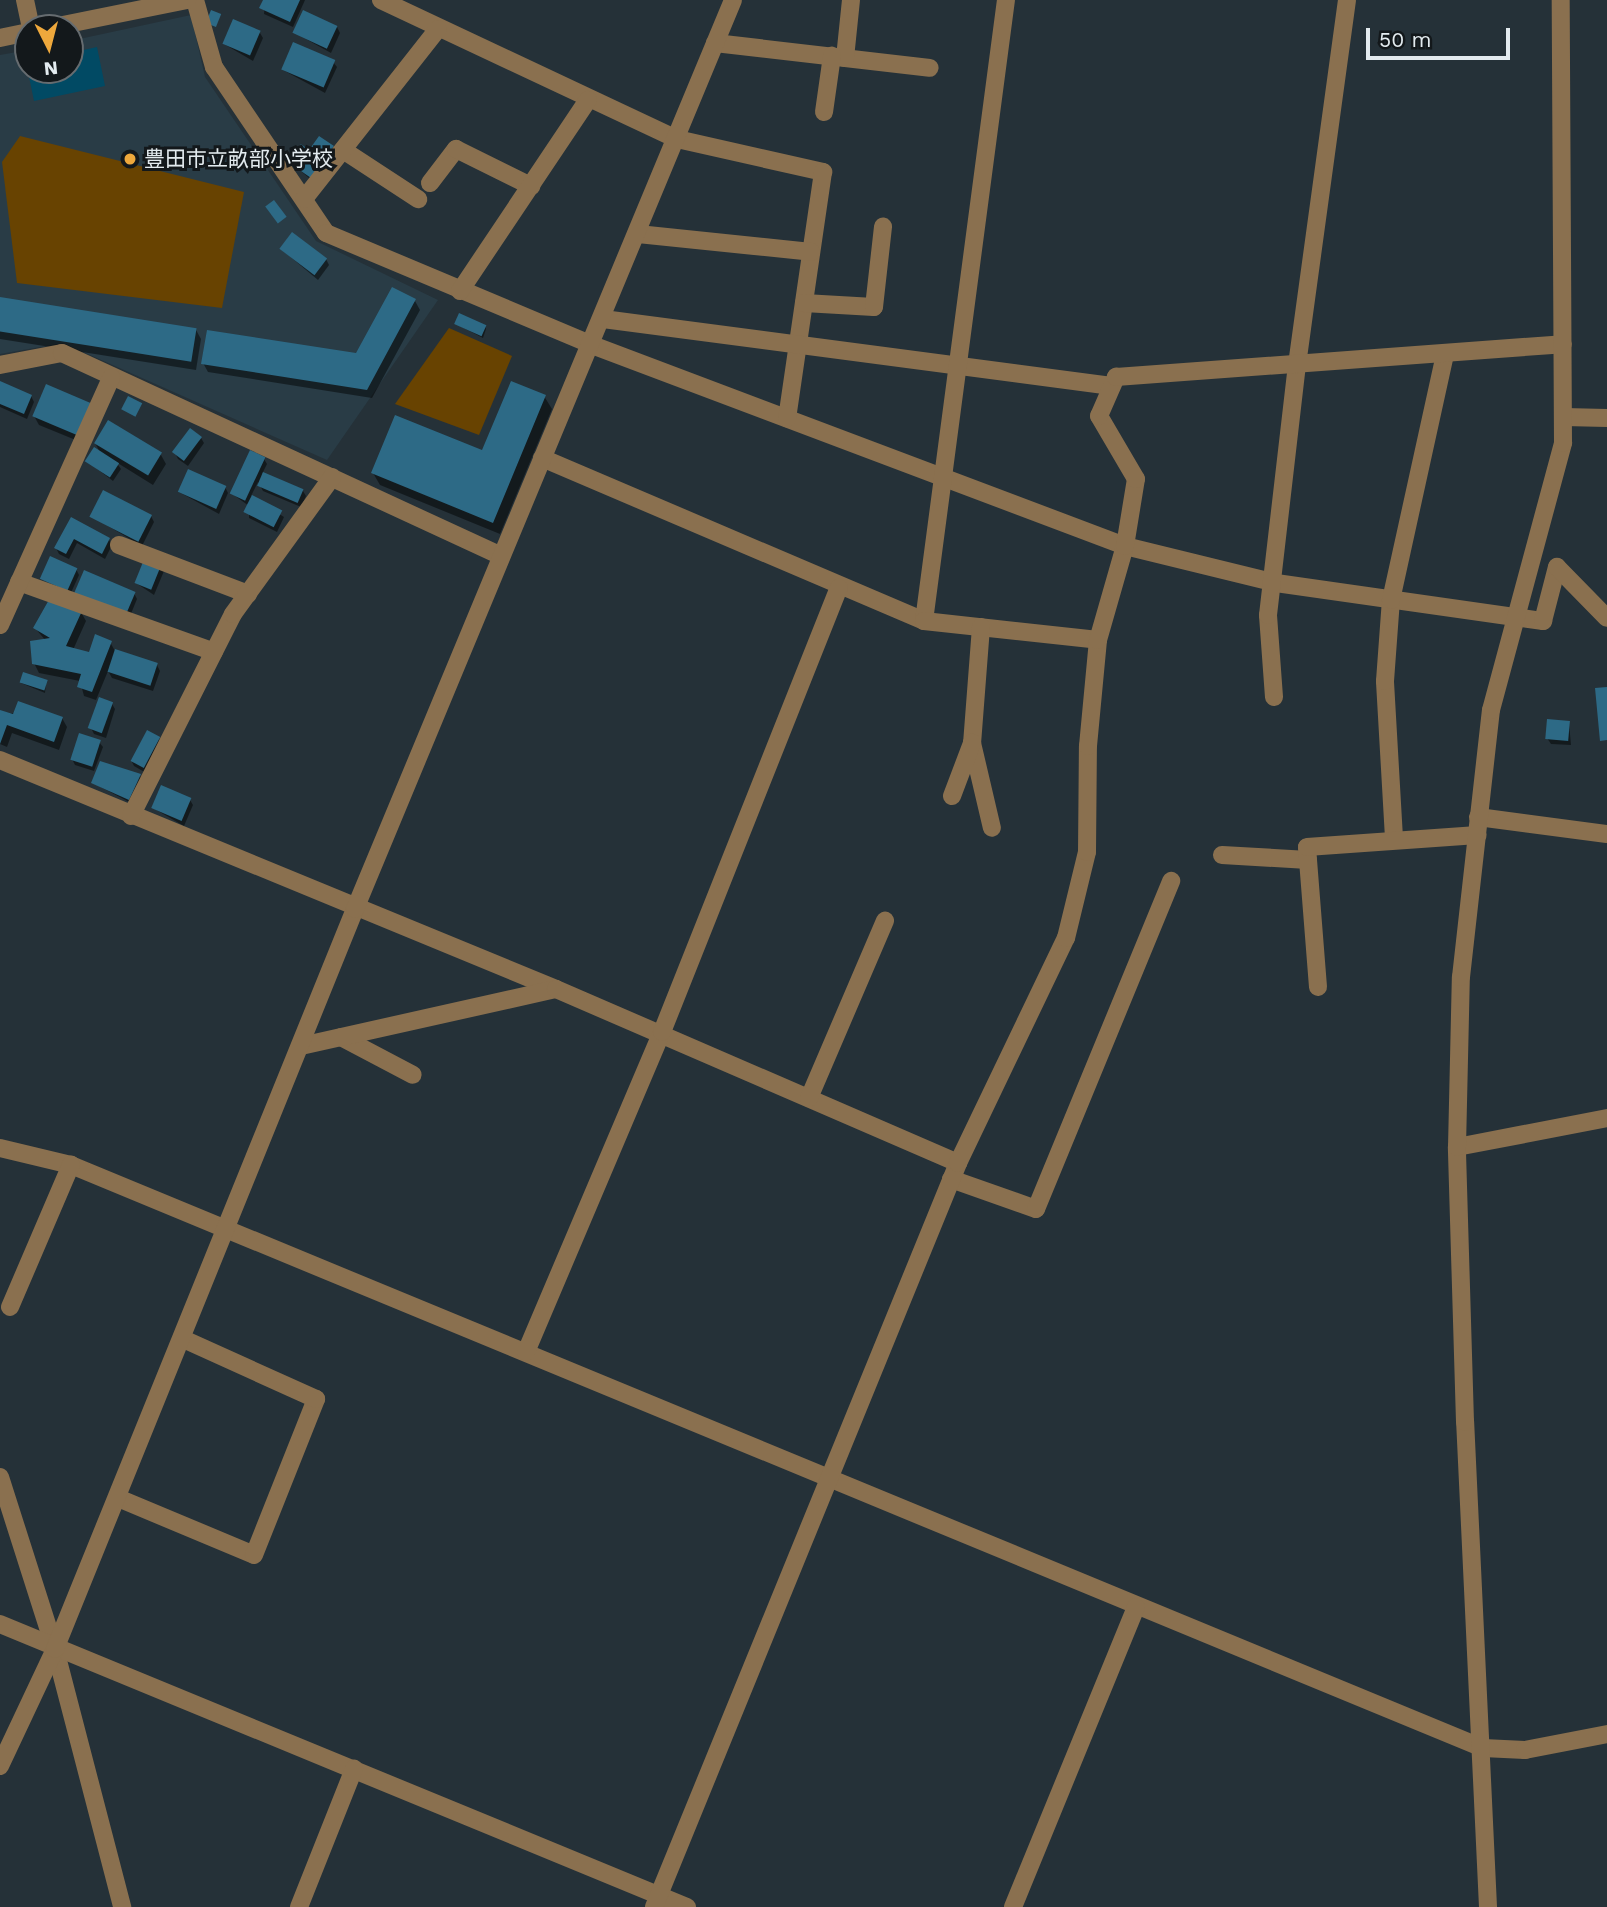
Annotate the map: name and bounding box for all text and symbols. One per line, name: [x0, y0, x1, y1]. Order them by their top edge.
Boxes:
north arrow: [14, 14, 84, 84]
scale bar: [1369, 14, 1512, 58]
text: 50 m: [1379, 27, 1431, 52]
text: N: [43, 56, 59, 81]
place label: 豊田市立畝部小学校: [144, 146, 333, 172]
marker: 豊田市立畝部小学校: [122, 151, 138, 167]

